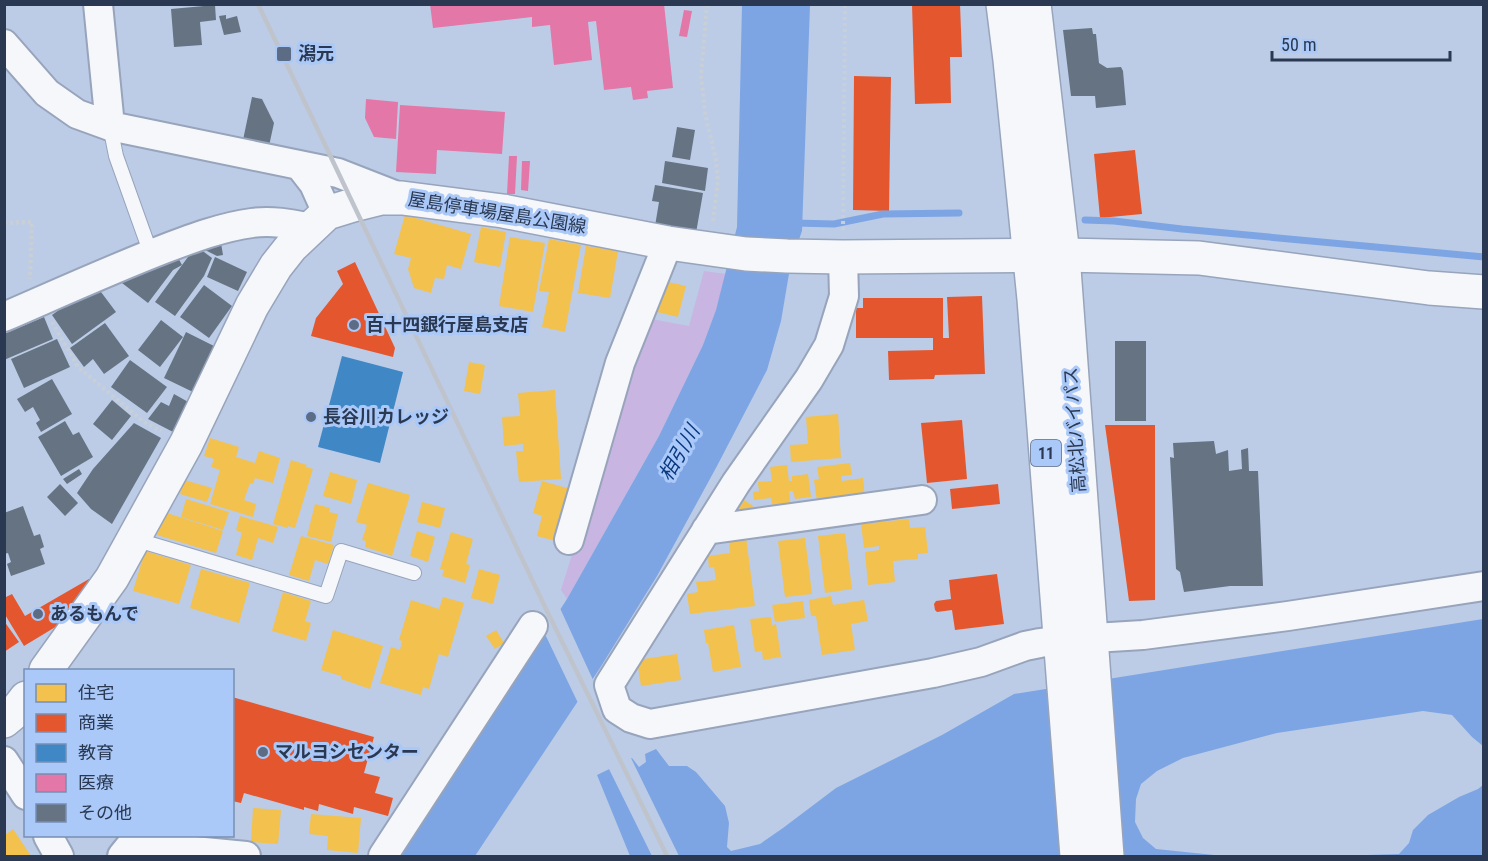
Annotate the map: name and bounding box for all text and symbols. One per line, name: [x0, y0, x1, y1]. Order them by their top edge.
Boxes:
scale bar: [1272, 24, 1450, 62]
text: 50 m: [1281, 34, 1316, 55]
place label: 潟元: [298, 43, 334, 64]
marker: 潟元: [275, 45, 293, 63]
street label: 屋島停車場屋島公園線: [407, 188, 588, 237]
place label: 百十四銀行屋島支店: [366, 314, 528, 335]
marker: 百十四銀行屋島支店: [347, 318, 361, 332]
street label: 高松北バイパス: [1060, 367, 1089, 493]
place label: 長谷川カレッジ: [323, 406, 449, 427]
marker: 長谷川カレッジ: [304, 410, 318, 424]
water label: 相引川: [654, 419, 705, 485]
road number: 11: [1031, 440, 1061, 466]
place label: あるもんで: [50, 603, 139, 624]
marker: あるもんで: [31, 607, 45, 621]
legend: [24, 669, 234, 837]
text: 住宅: [78, 682, 114, 703]
text: 商業: [78, 712, 114, 733]
place label: マルヨシセンター: [275, 741, 419, 762]
text: 教育: [78, 742, 114, 763]
marker: マルヨシセンター: [256, 745, 270, 759]
text: 医療: [78, 772, 114, 793]
text: その他: [78, 802, 132, 823]

